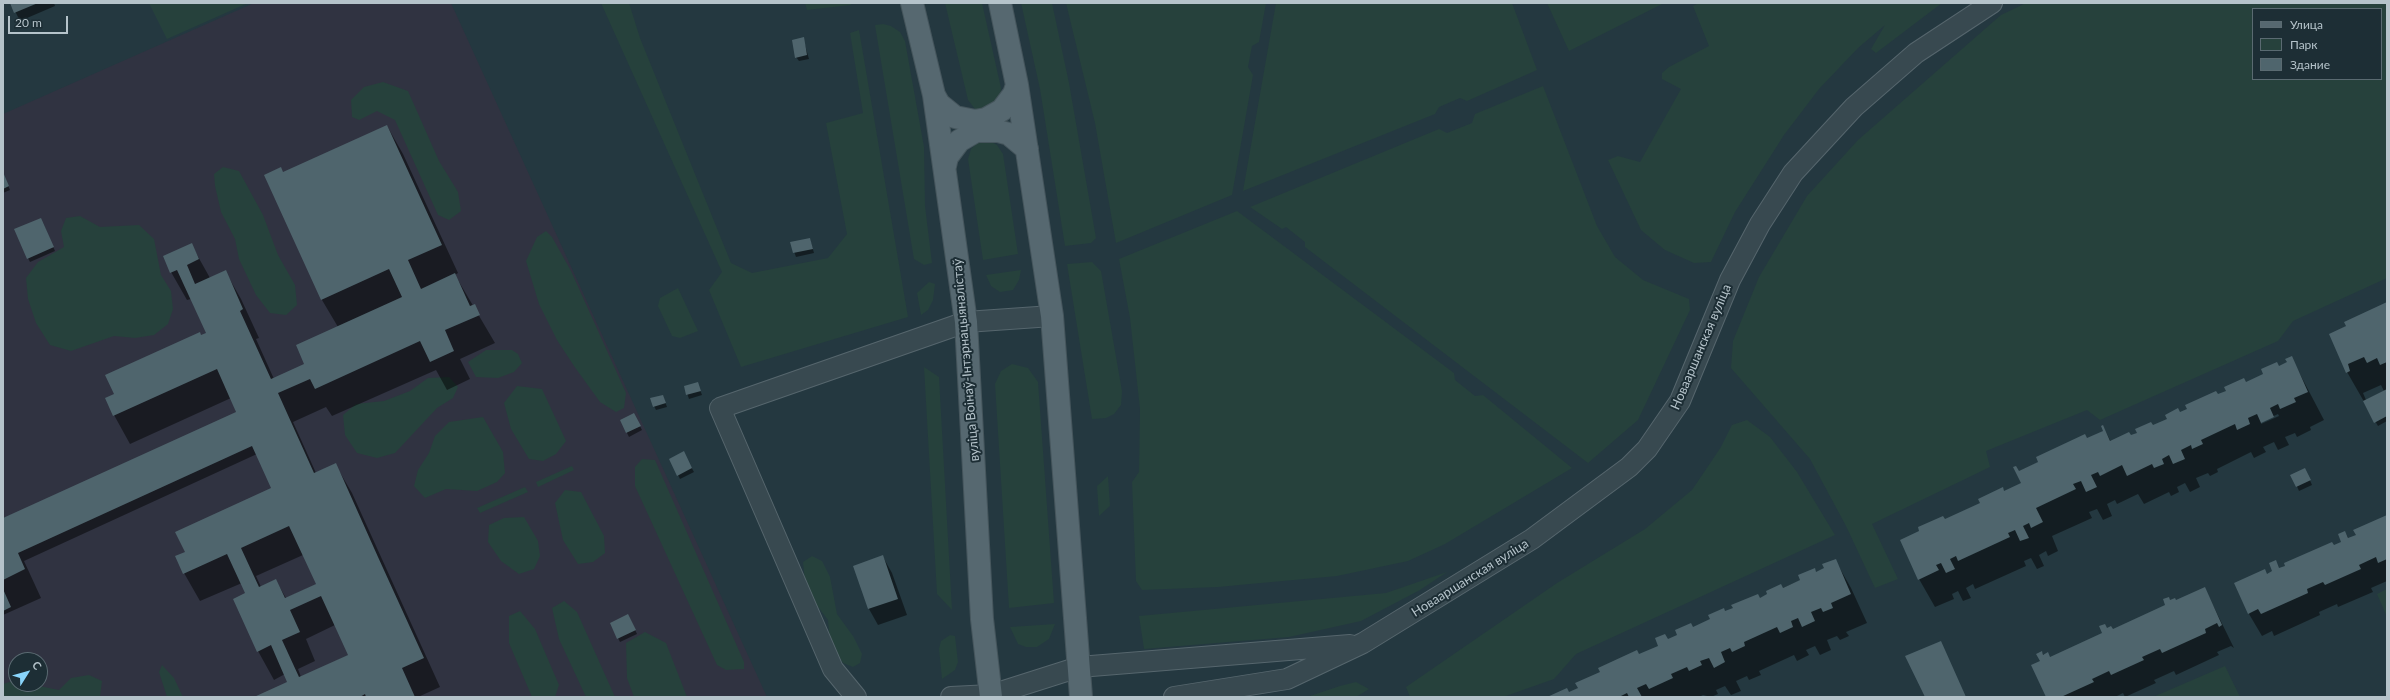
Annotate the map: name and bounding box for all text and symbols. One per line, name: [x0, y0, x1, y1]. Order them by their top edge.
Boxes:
scale bar: [10, 8, 70, 34]
legend: [2252, 8, 2382, 80]
text: 20 m: [15, 15, 42, 30]
text: Улица: [2290, 17, 2323, 32]
text: Парк: [2290, 37, 2318, 52]
text: Здание: [2290, 57, 2330, 72]
street label: вуліца Воінаў-Інтэрнацыяналістаў: [949, 258, 983, 462]
street label: Новааршанская вуліца: [1667, 282, 1735, 412]
street label: Новааршанская вуліца: [1409, 536, 1531, 620]
north arrow: [8, 652, 48, 692]
text: С: [30, 658, 45, 672]

